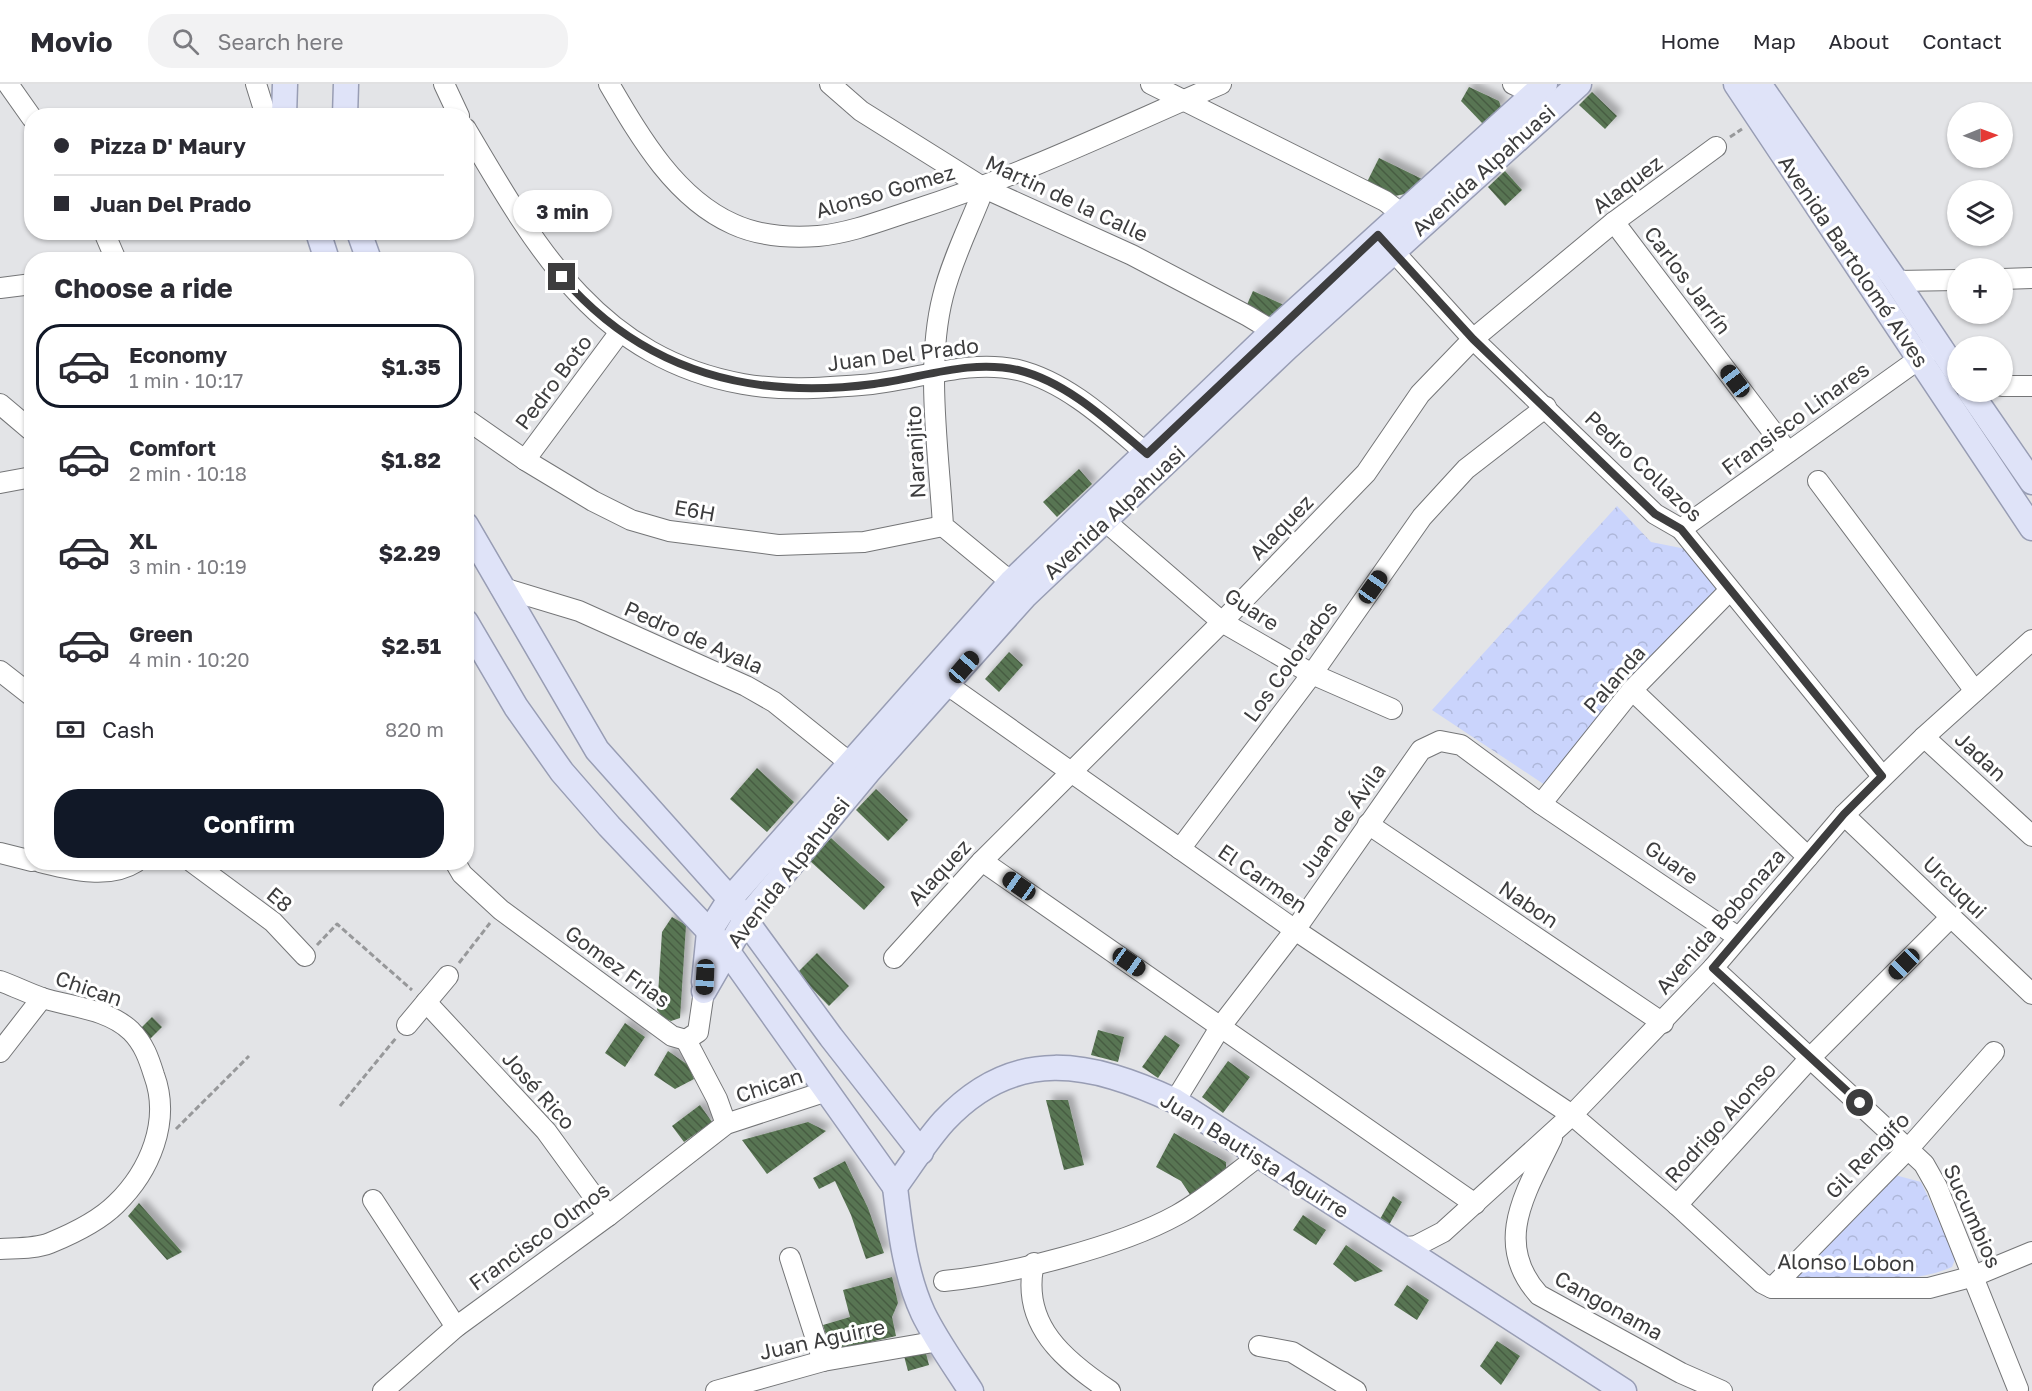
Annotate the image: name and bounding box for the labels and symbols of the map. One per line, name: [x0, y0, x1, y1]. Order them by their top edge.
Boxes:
street label: Avenida Alpahuasi: [1406, 99, 1560, 241]
north arrow: [1947, 102, 2013, 168]
street label: Martin de la Calle: [982, 149, 1152, 247]
street label: Alaquez: [1587, 149, 1667, 219]
street label: Avenida Bartolomé Alves: [1773, 150, 1935, 372]
street label: Alonso Gomez: [812, 159, 958, 223]
callout: 3 min: [512, 190, 612, 232]
street label: Carlos Jarrín: [1639, 221, 1737, 339]
route end: [548, 263, 575, 290]
street label: Pedro Boto: [509, 329, 597, 435]
street label: Juan Del Prado: [826, 332, 980, 376]
street label: Fransisco Linares: [1716, 356, 1874, 480]
car: [1717, 361, 1753, 401]
street label: Naranjito: [900, 405, 930, 499]
street label: Pedro Collazos: [1580, 405, 1708, 527]
street label: Avenida Alpahuasi: [1038, 440, 1190, 584]
street label: Alaquez: [1244, 489, 1318, 565]
street label: E6H: [672, 494, 718, 526]
car: [1355, 567, 1391, 607]
street label: Guare: [1220, 582, 1284, 636]
street label: Pedro de Ayala: [621, 595, 767, 679]
street label: Los Colorados: [1237, 595, 1343, 727]
street label: Palanda: [1577, 640, 1651, 718]
car: [945, 648, 983, 686]
street label: Jadan: [1950, 726, 2012, 786]
street label: Juan de Ávila: [1293, 758, 1391, 882]
street label: Avenida Alpahuasi: [721, 791, 855, 953]
street label: Alaquez: [902, 834, 976, 910]
street label: Guare: [1640, 834, 1704, 890]
street label: El Carmen: [1213, 838, 1313, 918]
street label: Avenida Bobonaza: [1650, 843, 1790, 999]
street label: Urcuqui: [1918, 850, 1992, 924]
car: [999, 868, 1039, 904]
street label: Nabon: [1494, 875, 1564, 933]
street label: E8: [262, 881, 298, 917]
street label: Gomez Frias: [560, 919, 676, 1013]
car: [1109, 944, 1149, 980]
car: [1885, 945, 1923, 983]
car: [695, 959, 715, 995]
street label: Chican: [52, 964, 126, 1012]
street label: José Rico: [497, 1045, 581, 1135]
street label: Rodrigo Alonso: [1659, 1056, 1781, 1188]
street label: Chican: [732, 1062, 806, 1108]
street label: Juan Bautista Aguirre: [1156, 1086, 1354, 1224]
route start: [1846, 1089, 1873, 1116]
street label: Gil Rengifo: [1819, 1106, 1915, 1204]
street label: Sucumbios: [1939, 1160, 2007, 1272]
street label: Francisco Olmos: [464, 1176, 614, 1296]
street label: Alonso Lobon: [1777, 1248, 1915, 1276]
street label: Cangonama: [1550, 1265, 1668, 1345]
street label: Juan Aguirre: [757, 1313, 887, 1365]

